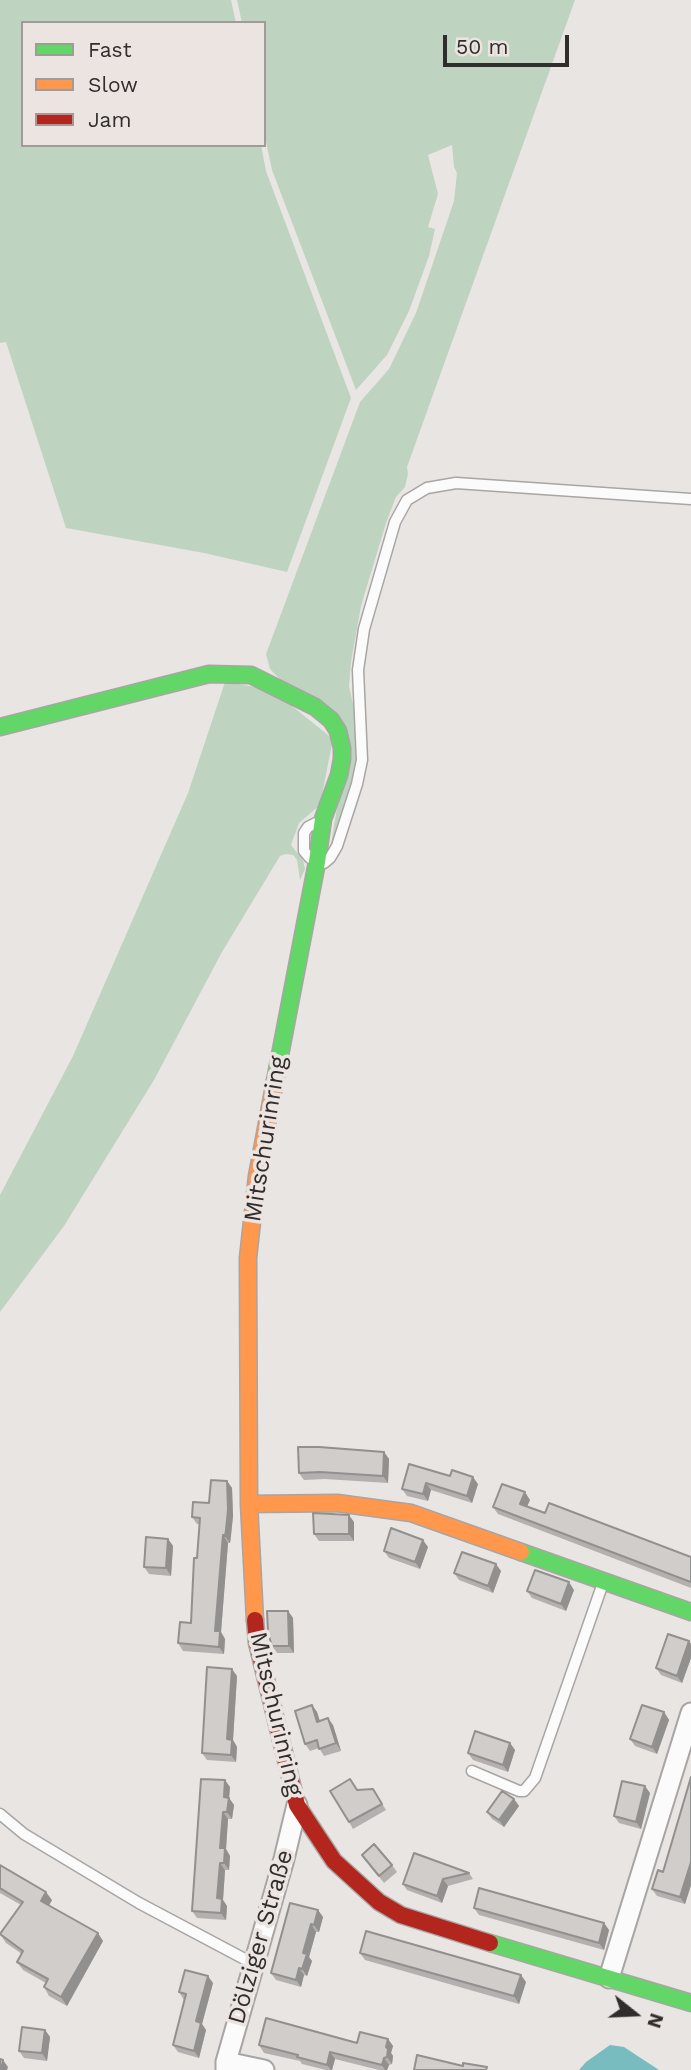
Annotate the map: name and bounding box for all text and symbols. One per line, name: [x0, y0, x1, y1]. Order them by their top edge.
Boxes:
legend: [21, 21, 266, 147]
scale bar: [446, 21, 572, 65]
text: 50 m: [456, 34, 508, 59]
text: Fast: [88, 37, 132, 62]
text: Slow: [88, 72, 138, 97]
text: Jam: [88, 107, 131, 132]
street label: Mitschurinring: [239, 1054, 293, 1224]
street label: Mitschurinring: [243, 1629, 309, 1799]
street label: Dölziger Straße: [222, 1847, 300, 2027]
north arrow: [600, 1979, 670, 2049]
text: N: [642, 2010, 669, 2031]

